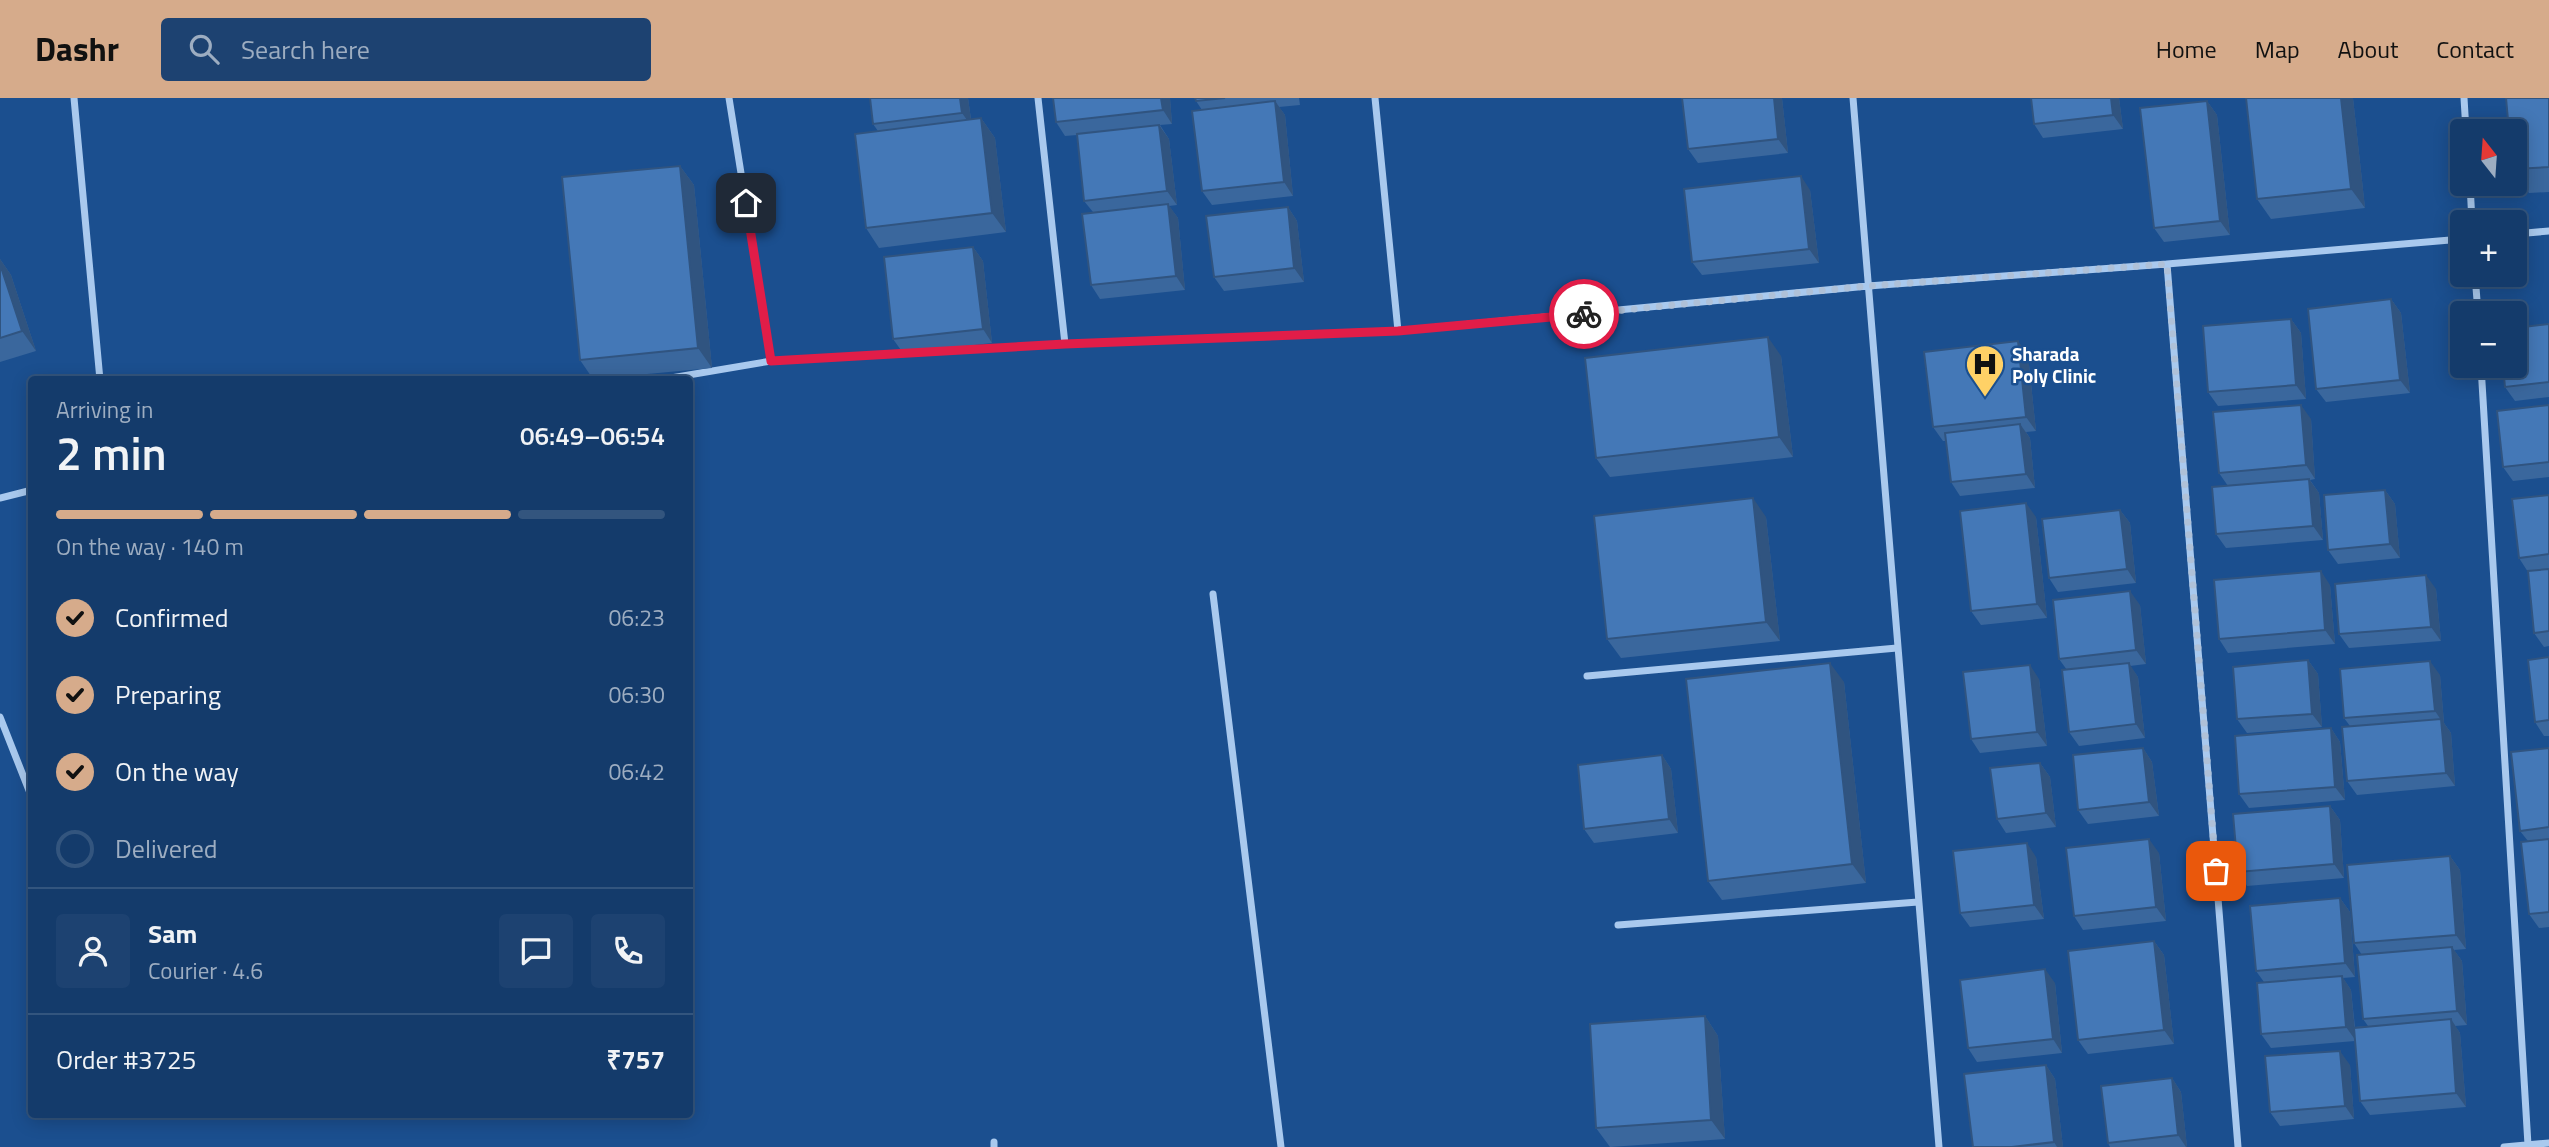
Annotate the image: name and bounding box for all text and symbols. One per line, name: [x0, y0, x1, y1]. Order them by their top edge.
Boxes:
search box: [161, 18, 651, 81]
text: Dashr: [35, 24, 119, 74]
icon: search: [185, 30, 223, 68]
text: Search here: [241, 30, 370, 69]
text: Home: [2156, 31, 2217, 67]
text: Map: [2255, 31, 2300, 67]
text: About: [2338, 31, 2398, 67]
text: Contact: [2436, 31, 2514, 67]
north arrow: [2450, 119, 2527, 196]
map controls: [2450, 119, 2527, 378]
pin: [716, 173, 776, 233]
icon: home: [727, 184, 765, 222]
button: +: [2450, 210, 2527, 287]
courier: [1549, 279, 1619, 349]
icon: bike: [1565, 295, 1603, 333]
button: −: [2450, 301, 2527, 378]
place label: Sharada Poly Clinic: [2012, 339, 2096, 390]
hospital icon: Sharada Poly Clinic: [1964, 343, 2006, 398]
text: Arriving in: [56, 392, 153, 427]
text: 06:49–06:54: [520, 416, 665, 455]
text: 2 min: [56, 418, 167, 488]
text: On the way · 140 m: [56, 529, 244, 564]
text: Confirmed: [115, 598, 229, 637]
icon: check: [56, 599, 94, 637]
text: 06:23: [608, 600, 665, 635]
text: Preparing: [115, 675, 221, 714]
icon: check: [56, 676, 94, 714]
text: 06:30: [608, 677, 665, 712]
text: On the way: [115, 752, 239, 791]
icon: check: [56, 753, 94, 791]
text: 06:42: [608, 754, 665, 789]
text: Delivered: [115, 829, 218, 868]
pin: [2186, 841, 2246, 901]
icon: bag: [2197, 852, 2235, 890]
button: person: [56, 914, 130, 988]
text: Sam: [148, 914, 197, 953]
button: chat: [499, 914, 573, 988]
button: phone: [591, 914, 665, 988]
text: Courier · 4.6: [148, 953, 263, 988]
text: Order #3725: [56, 1040, 196, 1079]
text: ₹757: [606, 1040, 665, 1079]

